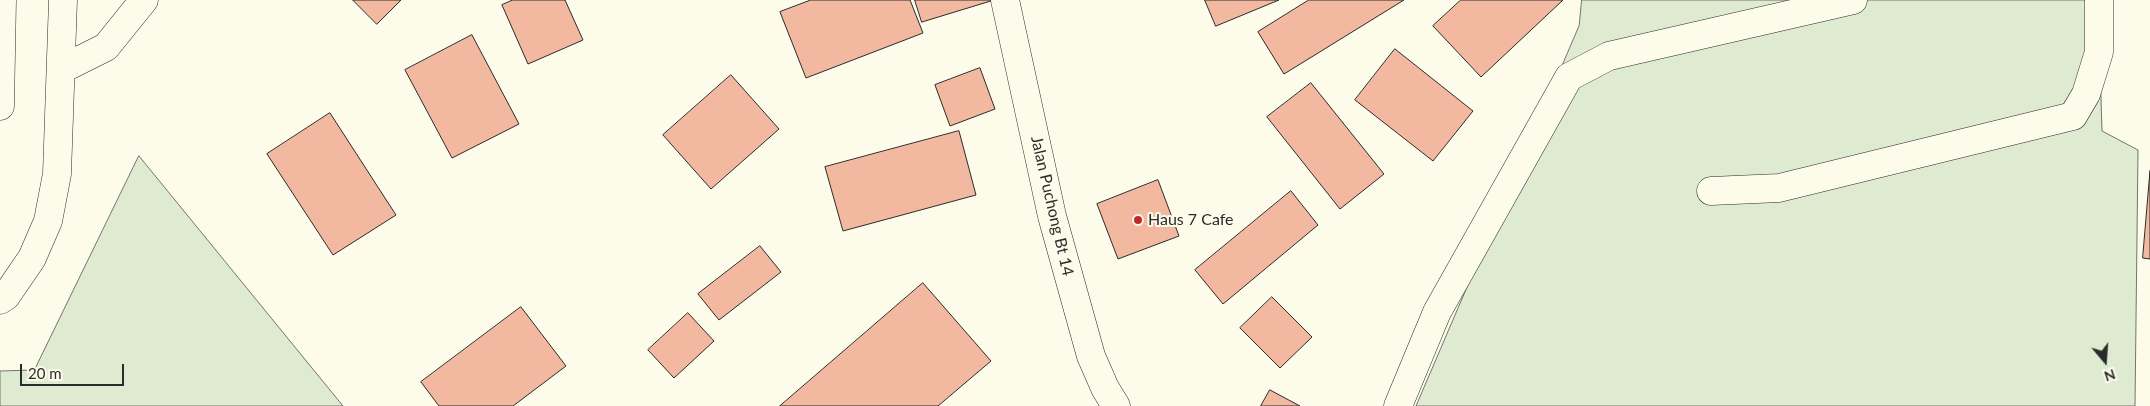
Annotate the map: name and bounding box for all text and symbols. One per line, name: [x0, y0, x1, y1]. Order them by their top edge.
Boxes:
street label: Jalan Puchong Bt 14: [1027, 134, 1077, 278]
place label: Haus 7 Cafe: [1148, 210, 1234, 230]
marker: Haus 7 Cafe: [1132, 214, 1144, 226]
north arrow: [2080, 336, 2130, 386]
scale bar: [22, 354, 126, 386]
text: 20 m: [28, 364, 62, 382]
text: N: [2102, 366, 2118, 385]

